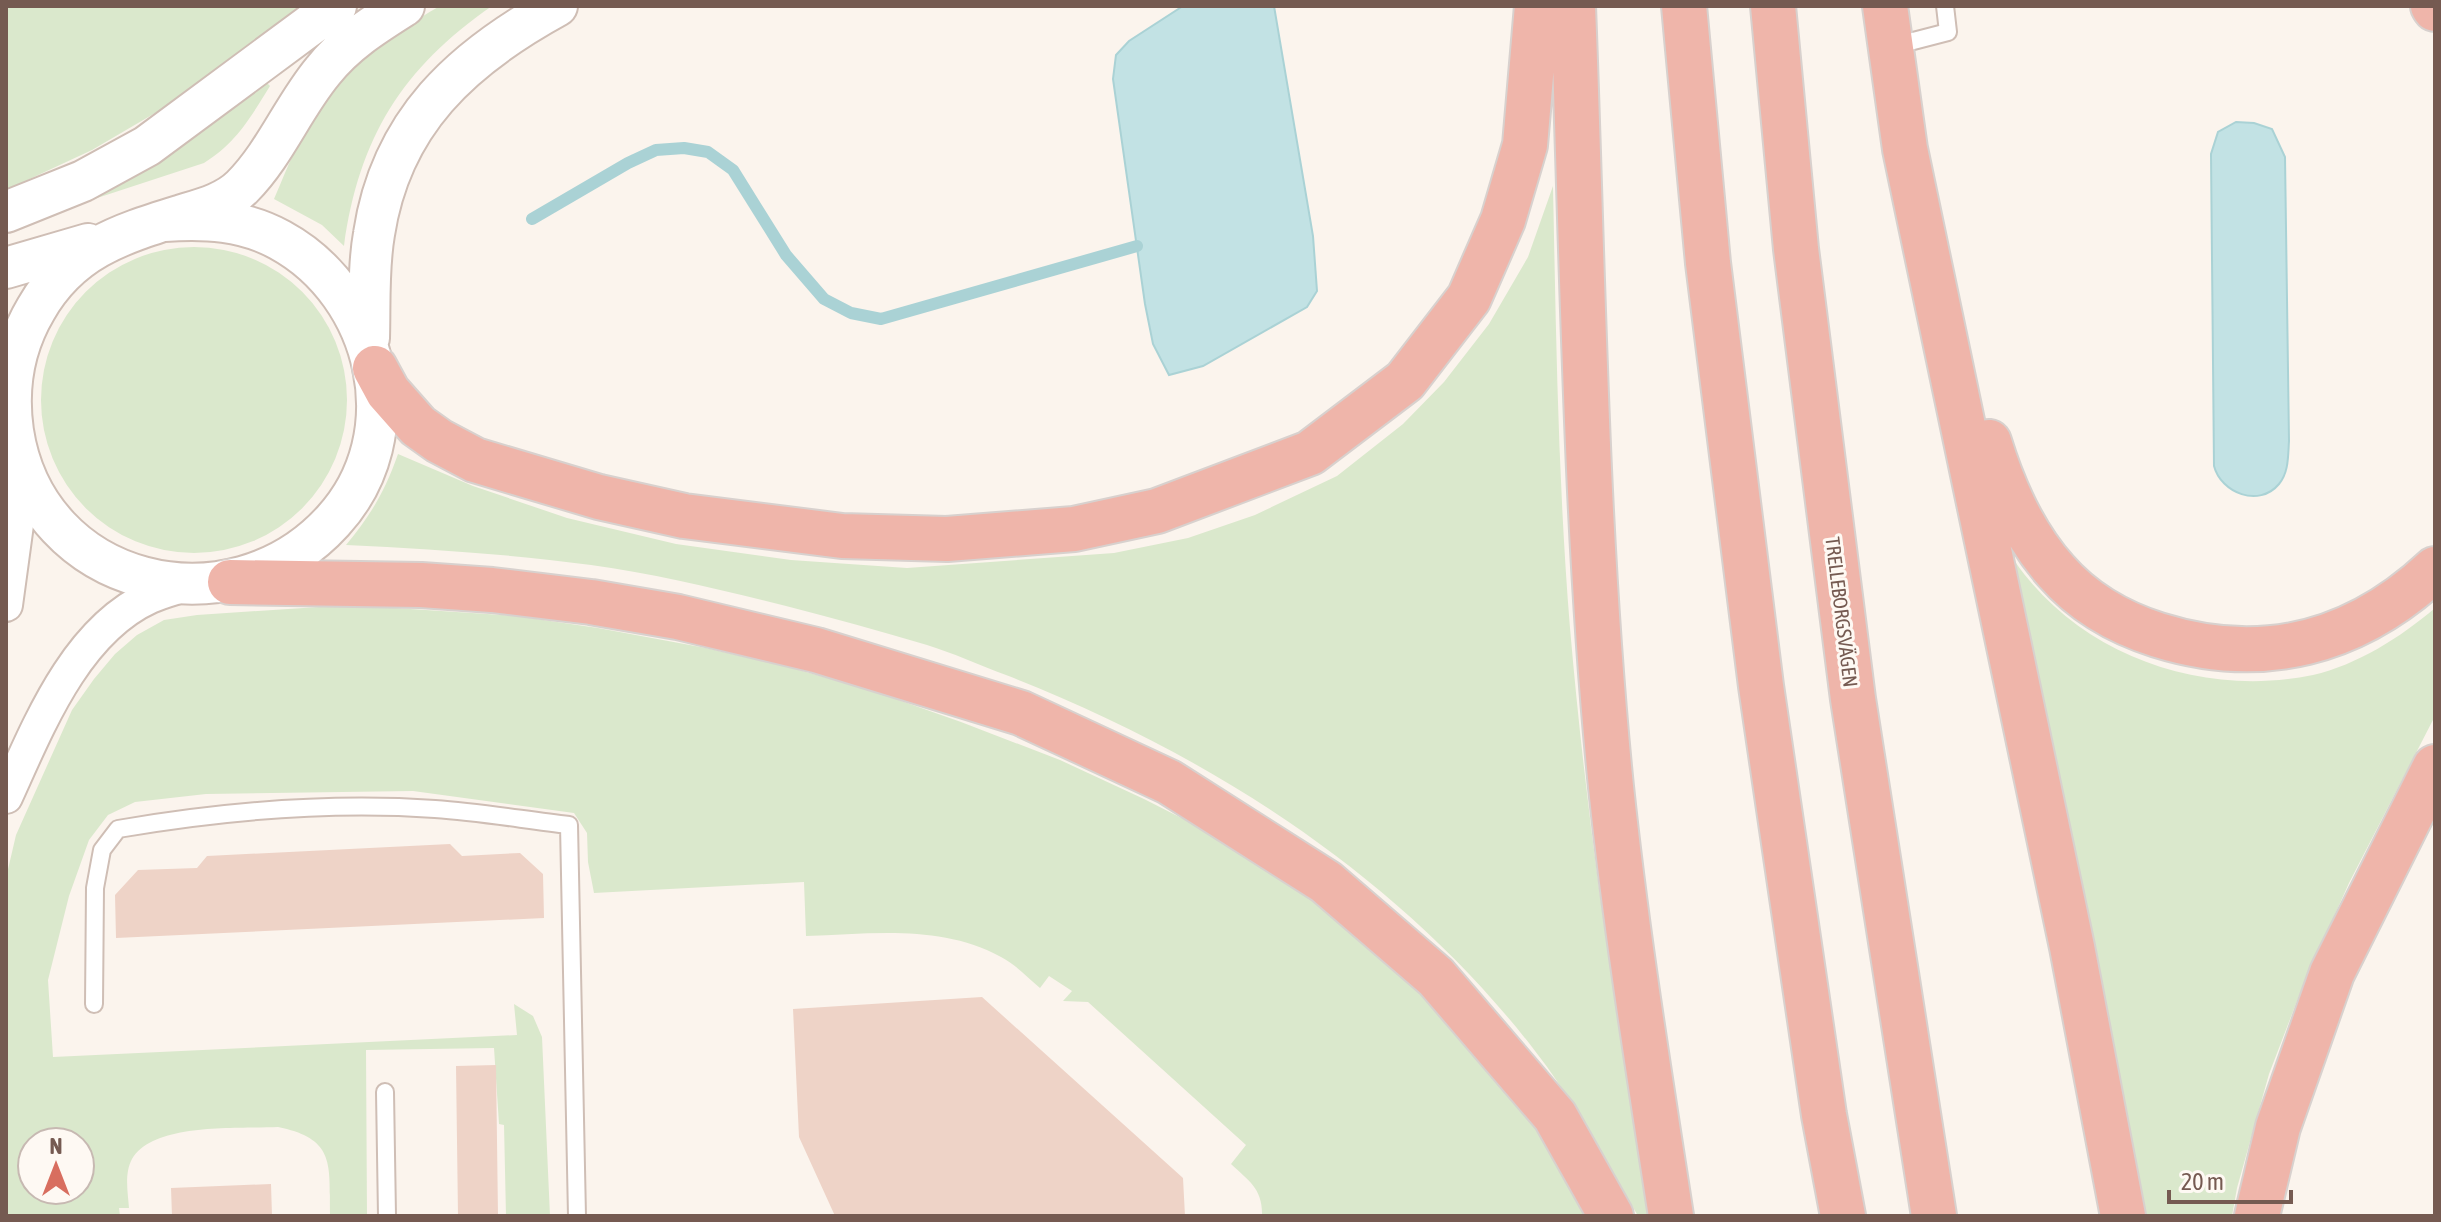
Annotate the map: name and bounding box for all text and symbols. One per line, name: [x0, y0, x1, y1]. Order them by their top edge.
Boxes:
street label: TRELLEBORGSVÄGEN: [1821, 535, 1863, 689]
north arrow: [16, 1126, 96, 1206]
text: N: [50, 1133, 62, 1159]
scale bar: [2169, 1154, 2291, 1204]
text: 20 m: [2181, 1168, 2224, 1195]

